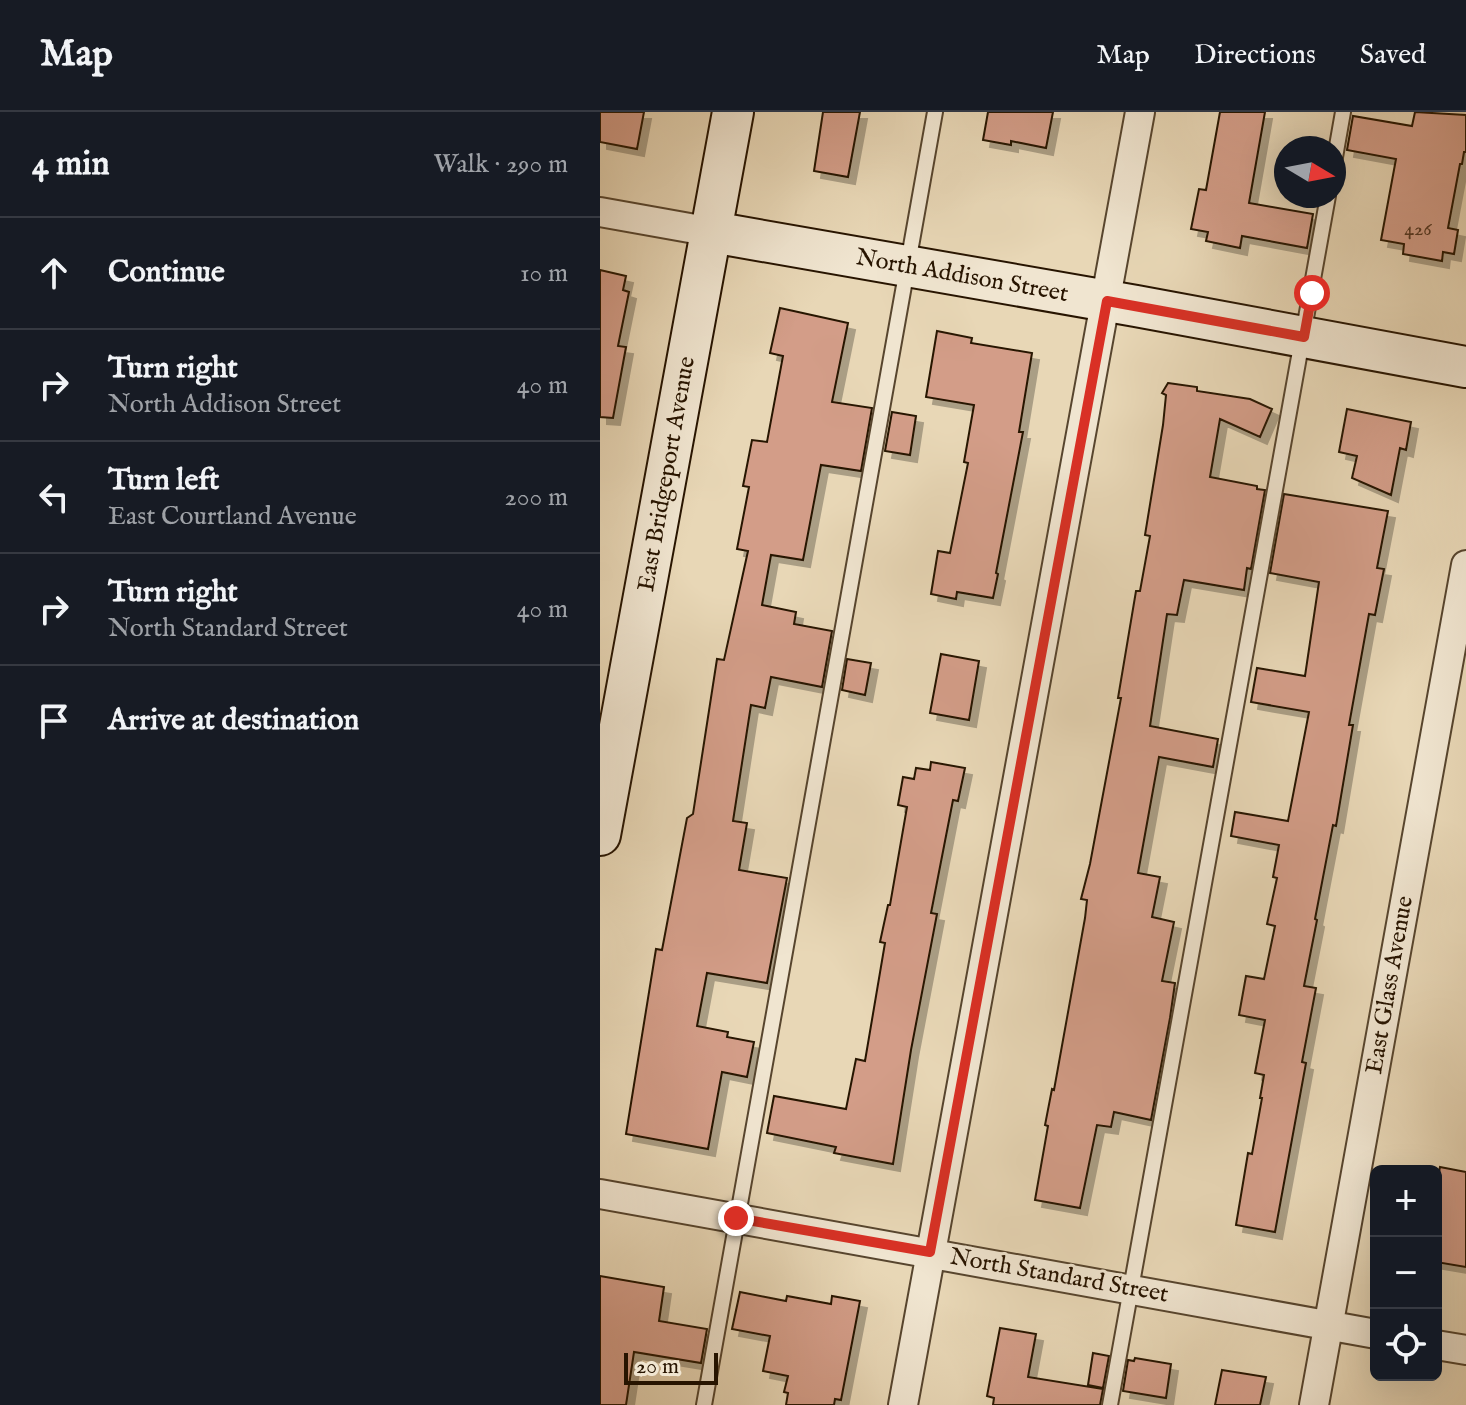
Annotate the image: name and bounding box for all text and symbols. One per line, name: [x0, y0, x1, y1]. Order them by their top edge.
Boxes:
text: Map: [40, 31, 113, 79]
text: Map: [1096, 38, 1150, 73]
text: Directions: [1194, 38, 1316, 73]
text: Saved: [1360, 38, 1426, 73]
north arrow: [1274, 136, 1346, 208]
text: 4 min: [32, 143, 110, 186]
text: Walk · 290 m: [433, 148, 568, 181]
house number: 426: [1404, 217, 1432, 242]
street label: North Addison Street: [853, 242, 1071, 310]
icon: ahead: [32, 251, 76, 295]
text: Continue: [108, 254, 225, 292]
text: 10 m: [520, 257, 568, 290]
route start: [1294, 275, 1330, 311]
text: Turn right: [108, 350, 238, 388]
street label: East Bridgeport Avenue: [631, 354, 703, 594]
icon: right: [32, 363, 76, 407]
text: 40 m: [517, 369, 568, 402]
text: North Addison Street: [108, 388, 341, 421]
text: Turn left: [108, 462, 219, 500]
icon: left: [32, 475, 76, 519]
text: 200 m: [504, 481, 568, 514]
text: East Courtland Avenue: [108, 500, 357, 533]
text: Turn right: [108, 574, 238, 612]
icon: right: [32, 587, 76, 631]
text: 40 m: [517, 593, 568, 626]
text: North Standard Street: [108, 612, 348, 645]
icon: arrive: [32, 699, 76, 743]
text: Arrive at destination: [108, 702, 359, 740]
street label: East Glass Avenue: [1359, 893, 1421, 1077]
map controls: [1370, 1165, 1442, 1381]
button: +: [1370, 1165, 1442, 1237]
route end: [718, 1200, 754, 1236]
button: −: [1370, 1237, 1442, 1309]
street label: North Standard Street: [947, 1242, 1171, 1310]
button: locate: [1370, 1309, 1442, 1381]
scale bar: [624, 1349, 718, 1385]
text: 20 m: [636, 1353, 679, 1381]

